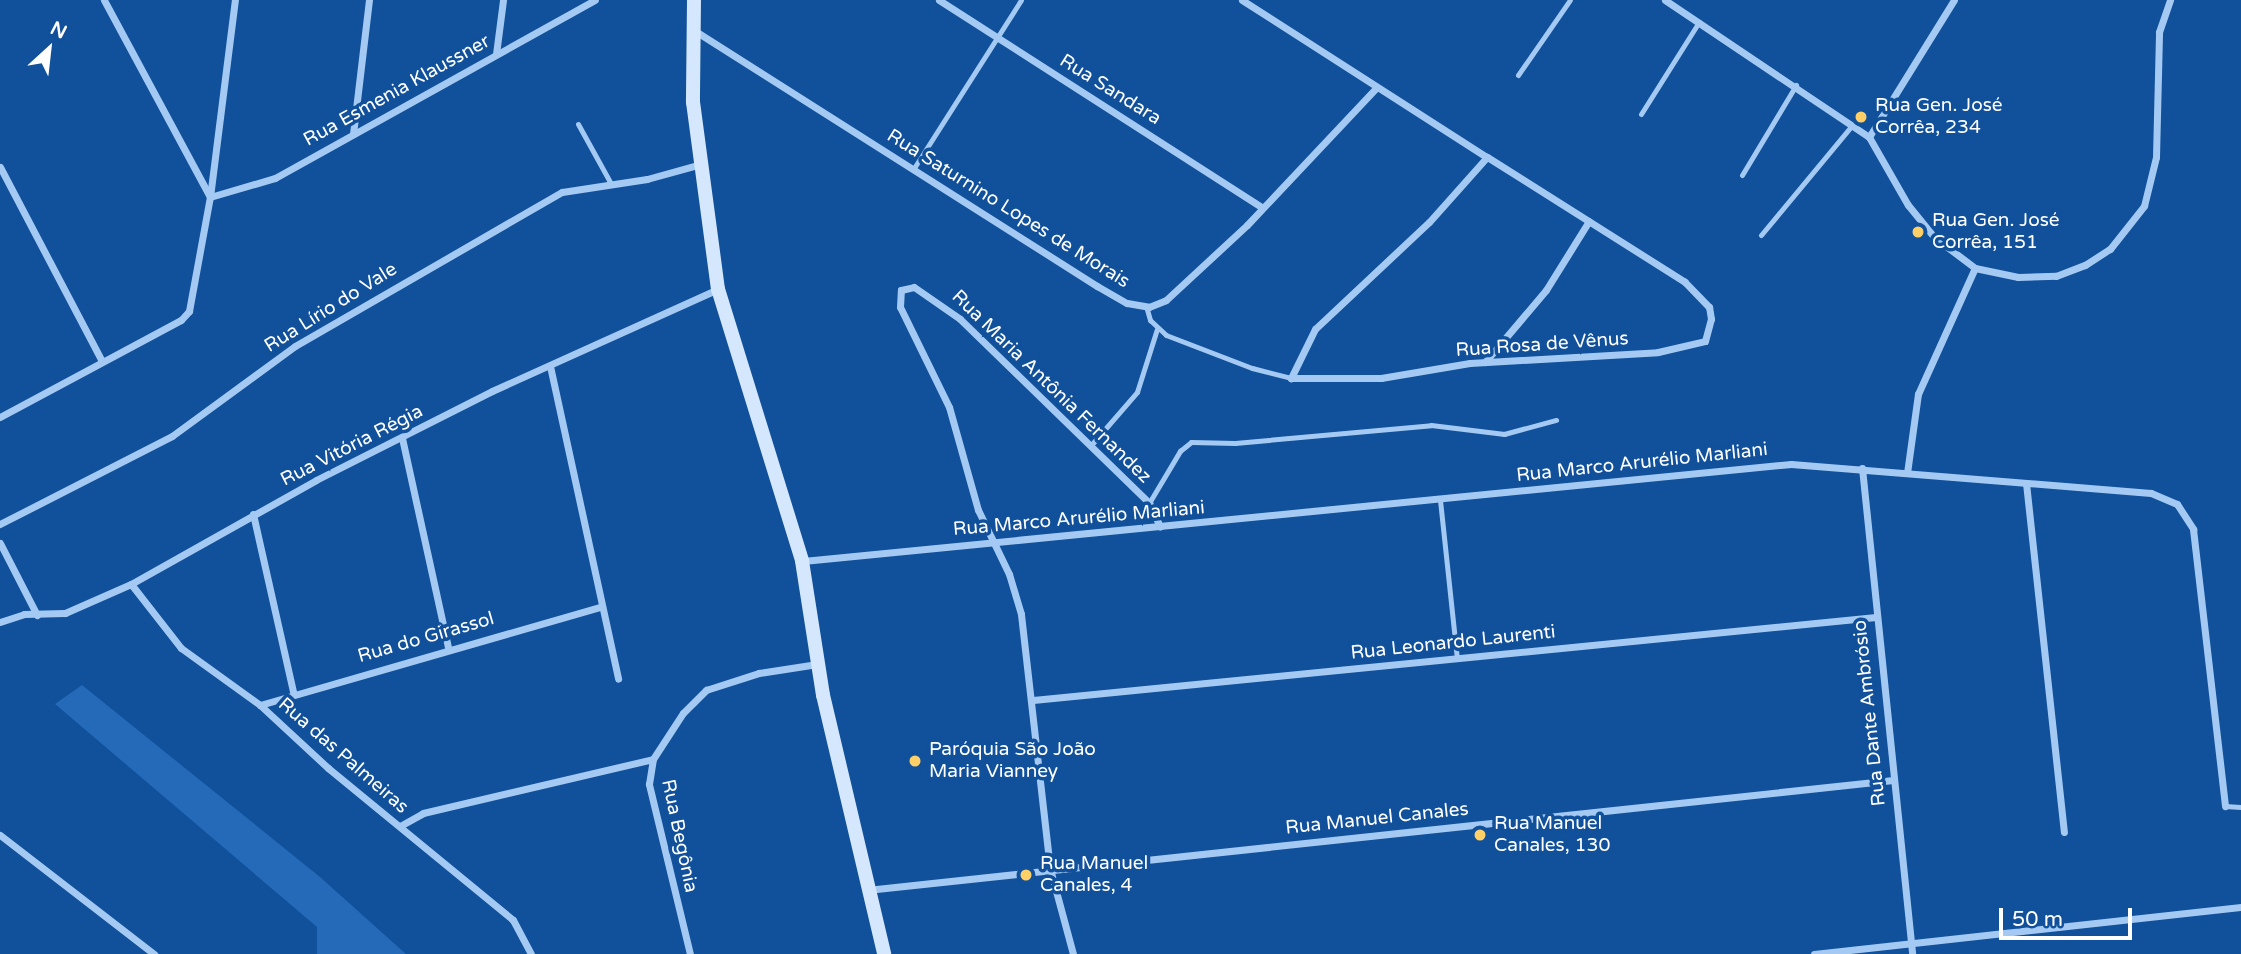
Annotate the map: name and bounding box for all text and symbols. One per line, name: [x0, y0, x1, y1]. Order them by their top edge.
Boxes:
north arrow: [14, 14, 84, 84]
text: N: [47, 17, 70, 44]
street label: Rua Esmenia Klaussner: [300, 30, 494, 152]
street label: Rua Sandara: [1055, 50, 1165, 130]
place label: Rua Gen. José Corrêa, 234: [1875, 95, 2003, 139]
marker: Rua Gen. José Corrêa, 234: [1853, 109, 1869, 125]
street label: Rua Saturnino Lopes de Morais: [882, 125, 1134, 293]
place label: Rua Gen. José Corrêa, 151: [1932, 210, 2060, 254]
marker: Rua Gen. José Corrêa, 151: [1910, 224, 1926, 240]
street label: Rua Lírio do Vale: [261, 258, 401, 358]
street label: Rua Maria Antônia Fernandez: [947, 286, 1155, 488]
street label: Rua Rosa de Vênus: [1455, 328, 1629, 362]
street label: Rua Vitória Régia: [277, 400, 427, 492]
street label: Rua Marco Arurélio Marliani: [1515, 438, 1769, 488]
street label: Rua Marco Arurélio Marliani: [952, 497, 1206, 541]
street label: Rua do Girassol: [355, 608, 497, 668]
street label: Rua Dante Ambrósio: [1849, 619, 1891, 807]
street label: Rua Leonardo Laurenti: [1349, 621, 1557, 665]
street label: Rua das Palmeiras: [273, 693, 413, 819]
place label: Paróquia São João Maria Vianney: [929, 739, 1096, 783]
marker: Paróquia São João Maria Vianney: [907, 753, 923, 769]
street label: Rua Begônia: [656, 777, 702, 895]
street label: Rua Manuel Canales: [1284, 798, 1470, 840]
place label: Rua Manuel Canales, 130: [1494, 813, 1610, 857]
marker: Rua Manuel Canales, 130: [1472, 827, 1488, 843]
place label: Rua Manuel Canales, 4: [1040, 853, 1148, 897]
marker: Rua Manuel Canales, 4: [1018, 867, 1034, 883]
scale bar: [2003, 894, 2136, 938]
text: 50 m: [2012, 907, 2063, 932]

